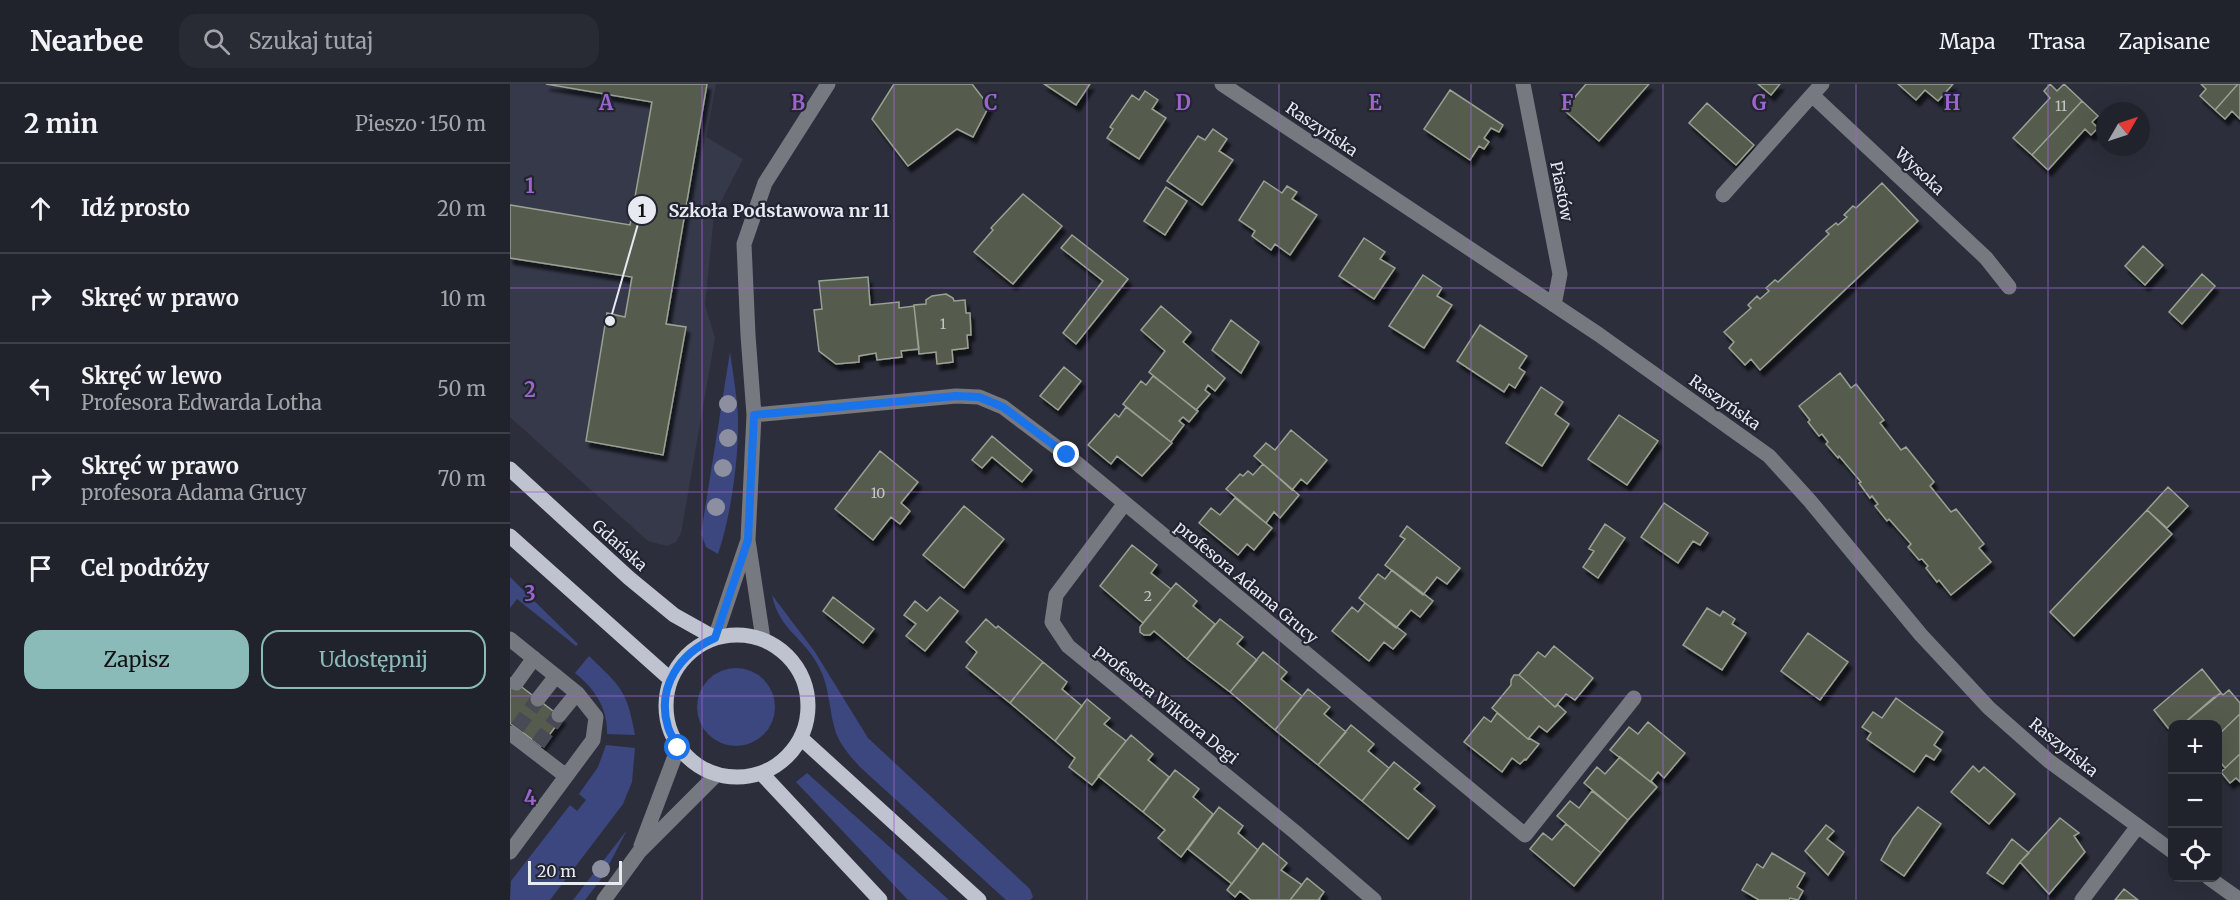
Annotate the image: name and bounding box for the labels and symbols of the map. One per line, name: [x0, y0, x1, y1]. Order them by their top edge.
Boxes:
text: A: [598, 90, 614, 115]
text: B: [791, 90, 805, 115]
text: C: [984, 90, 998, 115]
text: D: [1175, 90, 1191, 115]
text: E: [1368, 90, 1382, 115]
text: F: [1561, 90, 1574, 115]
text: G: [1752, 90, 1767, 115]
text: H: [1944, 90, 1960, 115]
house number: 11: [2055, 97, 2067, 115]
street label: Raszyńska: [1282, 98, 1362, 161]
north arrow: [2096, 102, 2150, 156]
street label: Wysoka: [1890, 142, 1949, 199]
street label: Piastów: [1546, 159, 1578, 223]
text: 1: [525, 173, 535, 198]
callout: Szkoła Podstawowa nr 11: [627, 192, 902, 228]
text: 1: [638, 199, 646, 222]
text: Szkoła Podstawowa nr 11: [668, 199, 890, 222]
house number: 1: [940, 315, 946, 333]
street label: Raszyńska: [1685, 370, 1765, 434]
text: 2: [524, 377, 536, 402]
route end: [1053, 441, 1079, 467]
house number: 10: [871, 484, 885, 502]
street label: Gdańska: [588, 515, 652, 575]
street label: profesora Adama Grucy: [1171, 516, 1323, 648]
text: 3: [524, 581, 536, 606]
house number: 2: [1144, 587, 1152, 605]
street label: profesora Wiktora Degi: [1091, 640, 1243, 768]
street label: Raszyńska: [2026, 713, 2103, 781]
route start: [664, 734, 690, 760]
text: 4: [524, 785, 537, 810]
scale bar: [528, 858, 622, 886]

